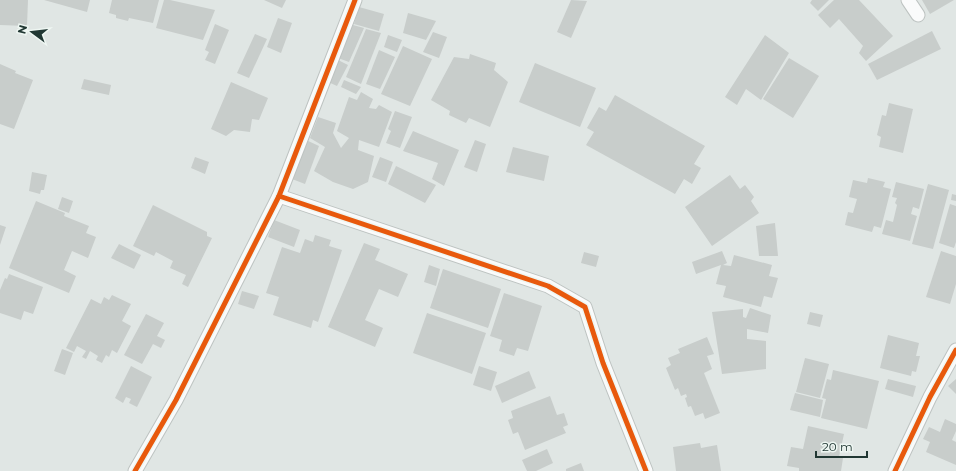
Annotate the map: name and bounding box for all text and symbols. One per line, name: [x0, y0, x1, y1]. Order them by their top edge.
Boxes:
north arrow: [12, 12, 52, 52]
text: N: [14, 23, 30, 36]
scale bar: [816, 433, 867, 459]
text: 20 m: [822, 439, 853, 454]

